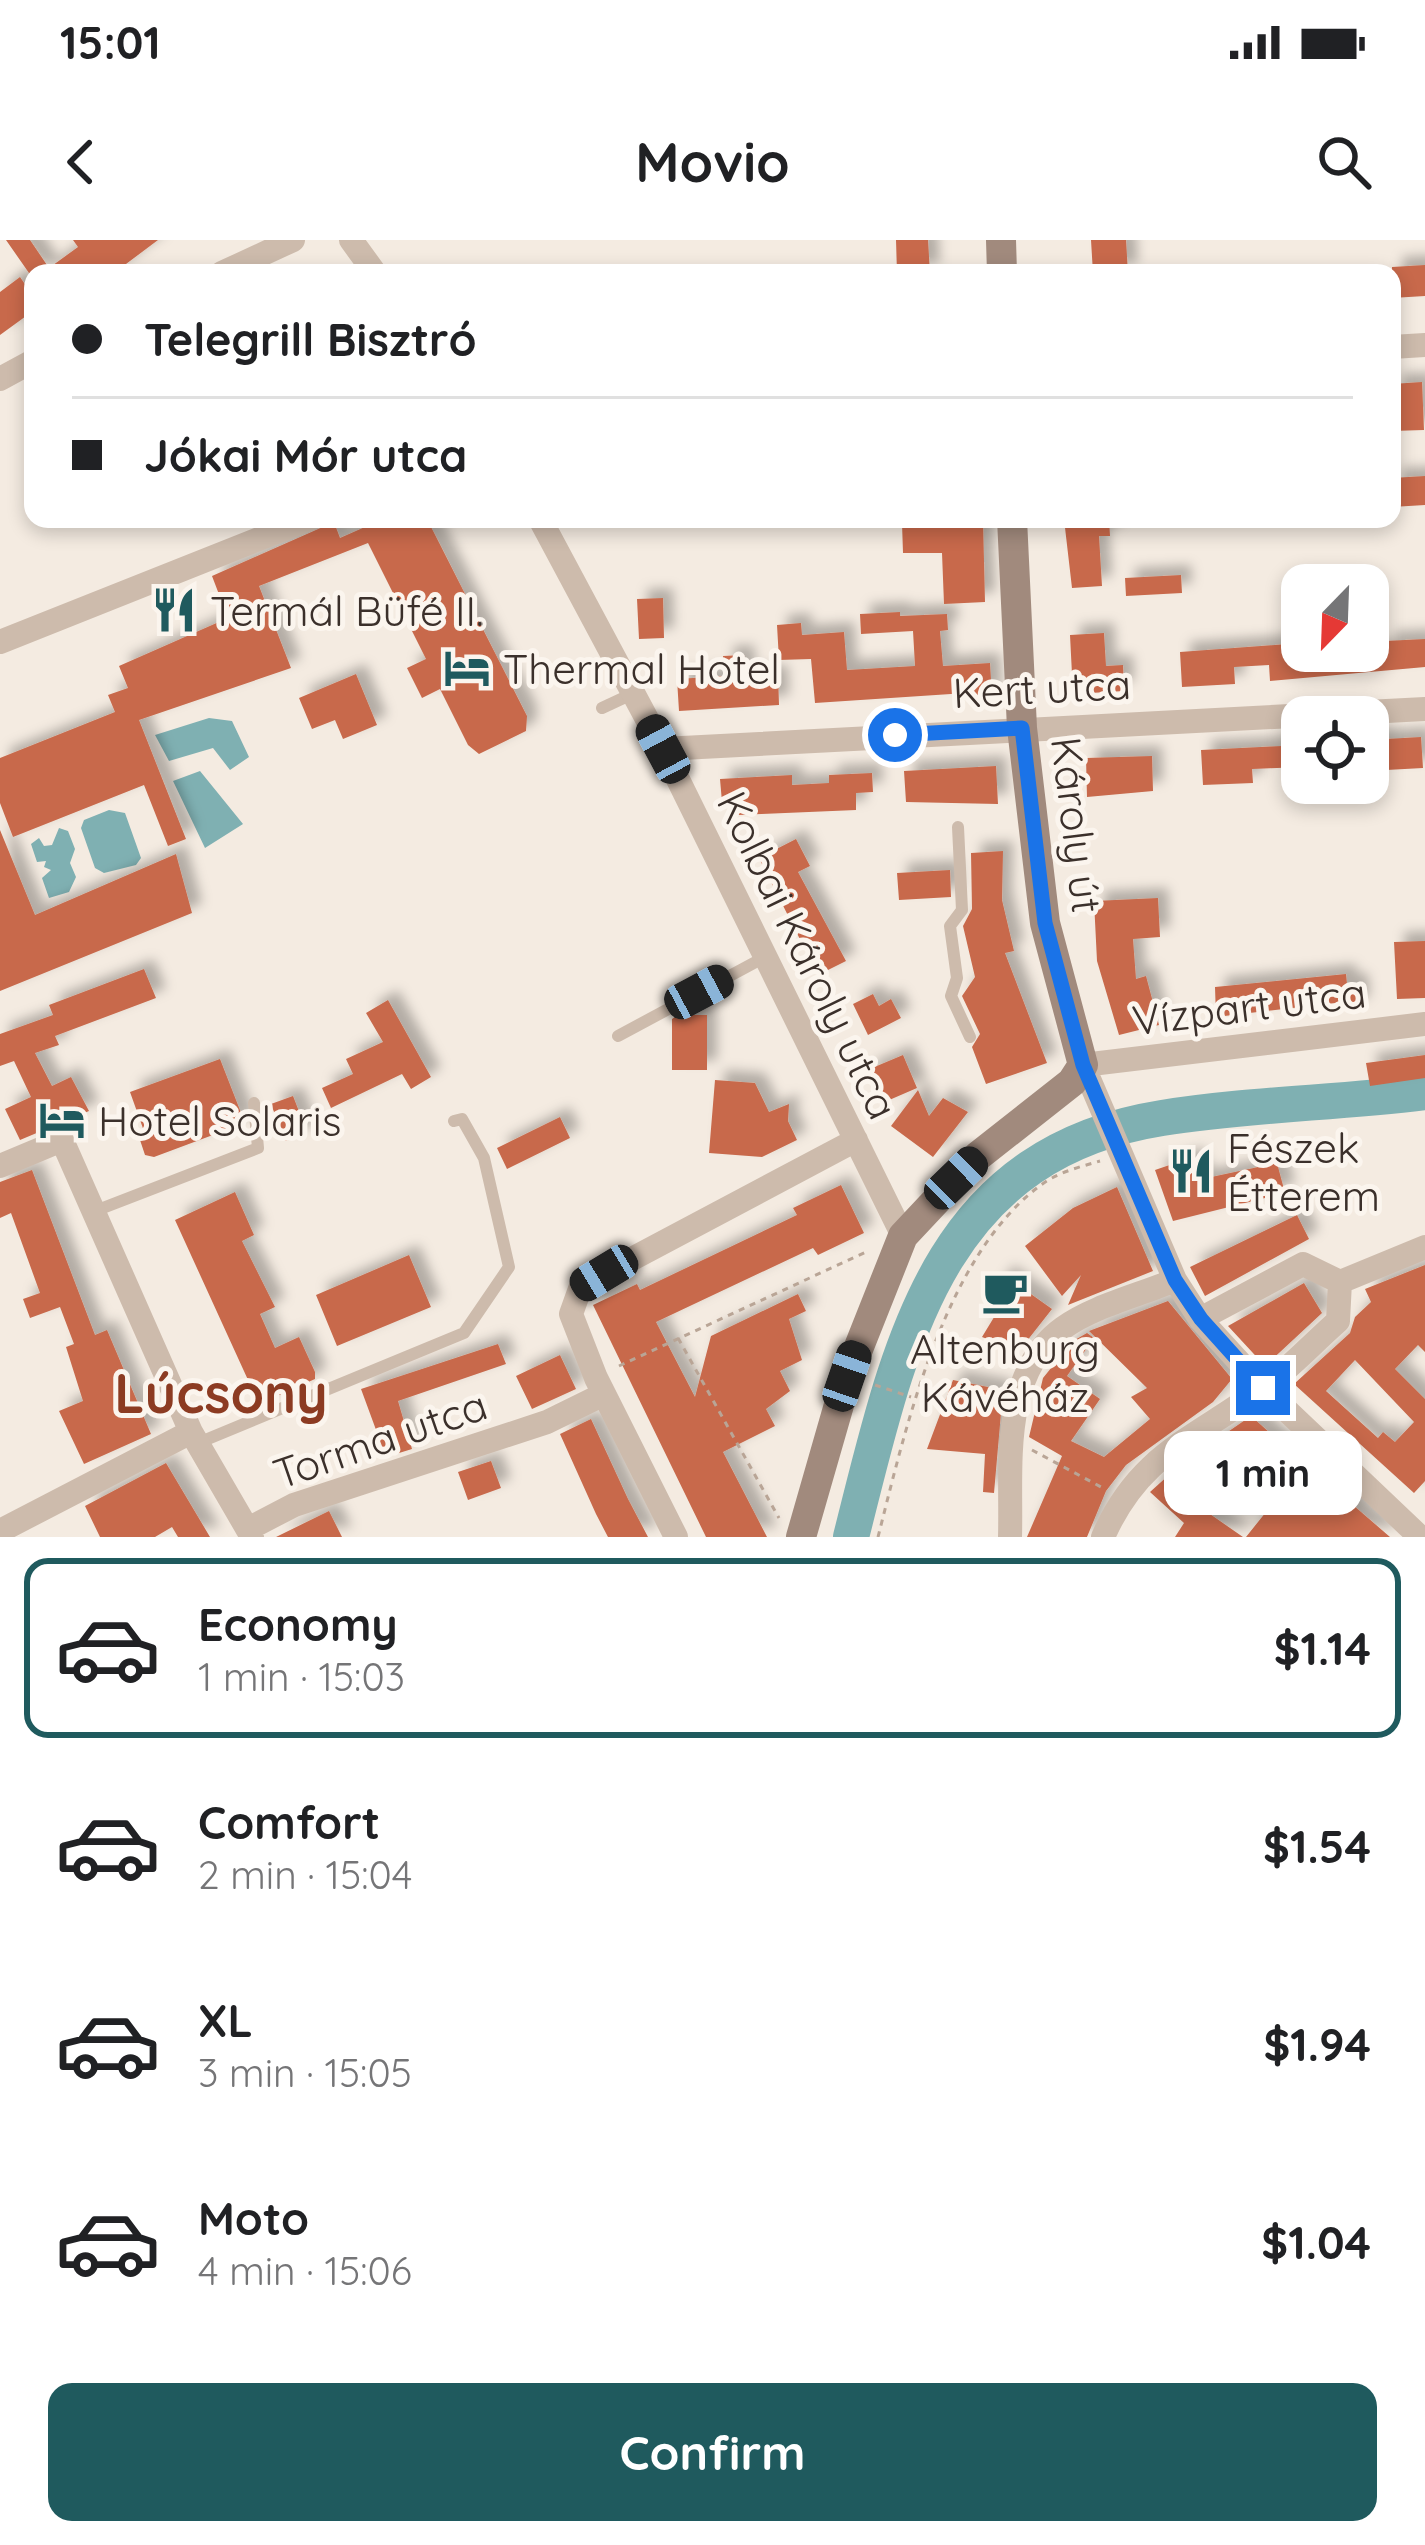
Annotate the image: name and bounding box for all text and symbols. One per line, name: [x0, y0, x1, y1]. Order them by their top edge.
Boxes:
text: 15:01: [60, 14, 161, 70]
text: Movio: [635, 128, 790, 196]
icon: back: [48, 129, 114, 195]
icon: search: [1311, 129, 1377, 195]
text: Telegrill Bisztró: [144, 311, 477, 367]
text: Jókai Mór utca: [144, 427, 467, 483]
north arrow: [1281, 564, 1389, 672]
map controls: [1281, 564, 1389, 804]
place label: Termál Büfé II.: [210, 584, 484, 637]
restaurant icon: Termál Büfé II.: [149, 585, 199, 635]
place label: Thermal Hotel: [503, 642, 780, 695]
hotel icon: Thermal Hotel: [442, 643, 492, 693]
street label: Kert utca: [952, 657, 1132, 719]
button: locate: [1281, 696, 1389, 804]
route start: [868, 708, 922, 762]
car: [630, 709, 696, 789]
street label: Károly út: [1040, 734, 1114, 916]
street label: Kolbai Károly utca: [706, 783, 910, 1127]
car: [659, 959, 739, 1025]
street label: Vízpart utca: [1129, 965, 1369, 1047]
place label: Hotel Solaris: [98, 1094, 341, 1147]
hotel icon: Hotel Solaris: [37, 1095, 87, 1145]
place label: Fészek Étterem: [1227, 1121, 1380, 1222]
car: [918, 1140, 994, 1216]
restaurant icon: Fészek Étterem: [1166, 1146, 1216, 1196]
car: [564, 1239, 644, 1307]
cafe icon: Altenburg Kávéház: [980, 1267, 1030, 1317]
place label: Altenburg Kávéház: [910, 1322, 1100, 1423]
car: [818, 1336, 876, 1416]
district label: Lúcsony: [114, 1359, 328, 1427]
route end: [1236, 1361, 1290, 1415]
street label: Torma utca: [266, 1378, 494, 1500]
callout: 1 min: [1164, 1430, 1362, 1514]
text: 1 min: [1216, 1448, 1310, 1497]
icon: car: [54, 1594, 162, 1702]
text: Economy: [198, 1596, 398, 1652]
text: $1.14: [1274, 1620, 1371, 1676]
text: 1 min · 15:03: [198, 1652, 405, 1701]
icon: car: [54, 1792, 162, 1900]
text: Comfort: [198, 1794, 380, 1850]
text: $1.54: [1263, 1818, 1371, 1874]
text: 2 min · 15:04: [198, 1850, 412, 1899]
icon: car: [54, 1990, 162, 2098]
text: XL: [198, 1992, 253, 2048]
text: $1.94: [1263, 2016, 1371, 2072]
text: 3 min · 15:05: [198, 2048, 412, 2097]
icon: car: [54, 2188, 162, 2296]
text: Moto: [198, 2190, 309, 2246]
text: $1.04: [1261, 2214, 1371, 2270]
text: 4 min · 15:06: [198, 2246, 412, 2295]
button: Confirm: [48, 2383, 1377, 2521]

